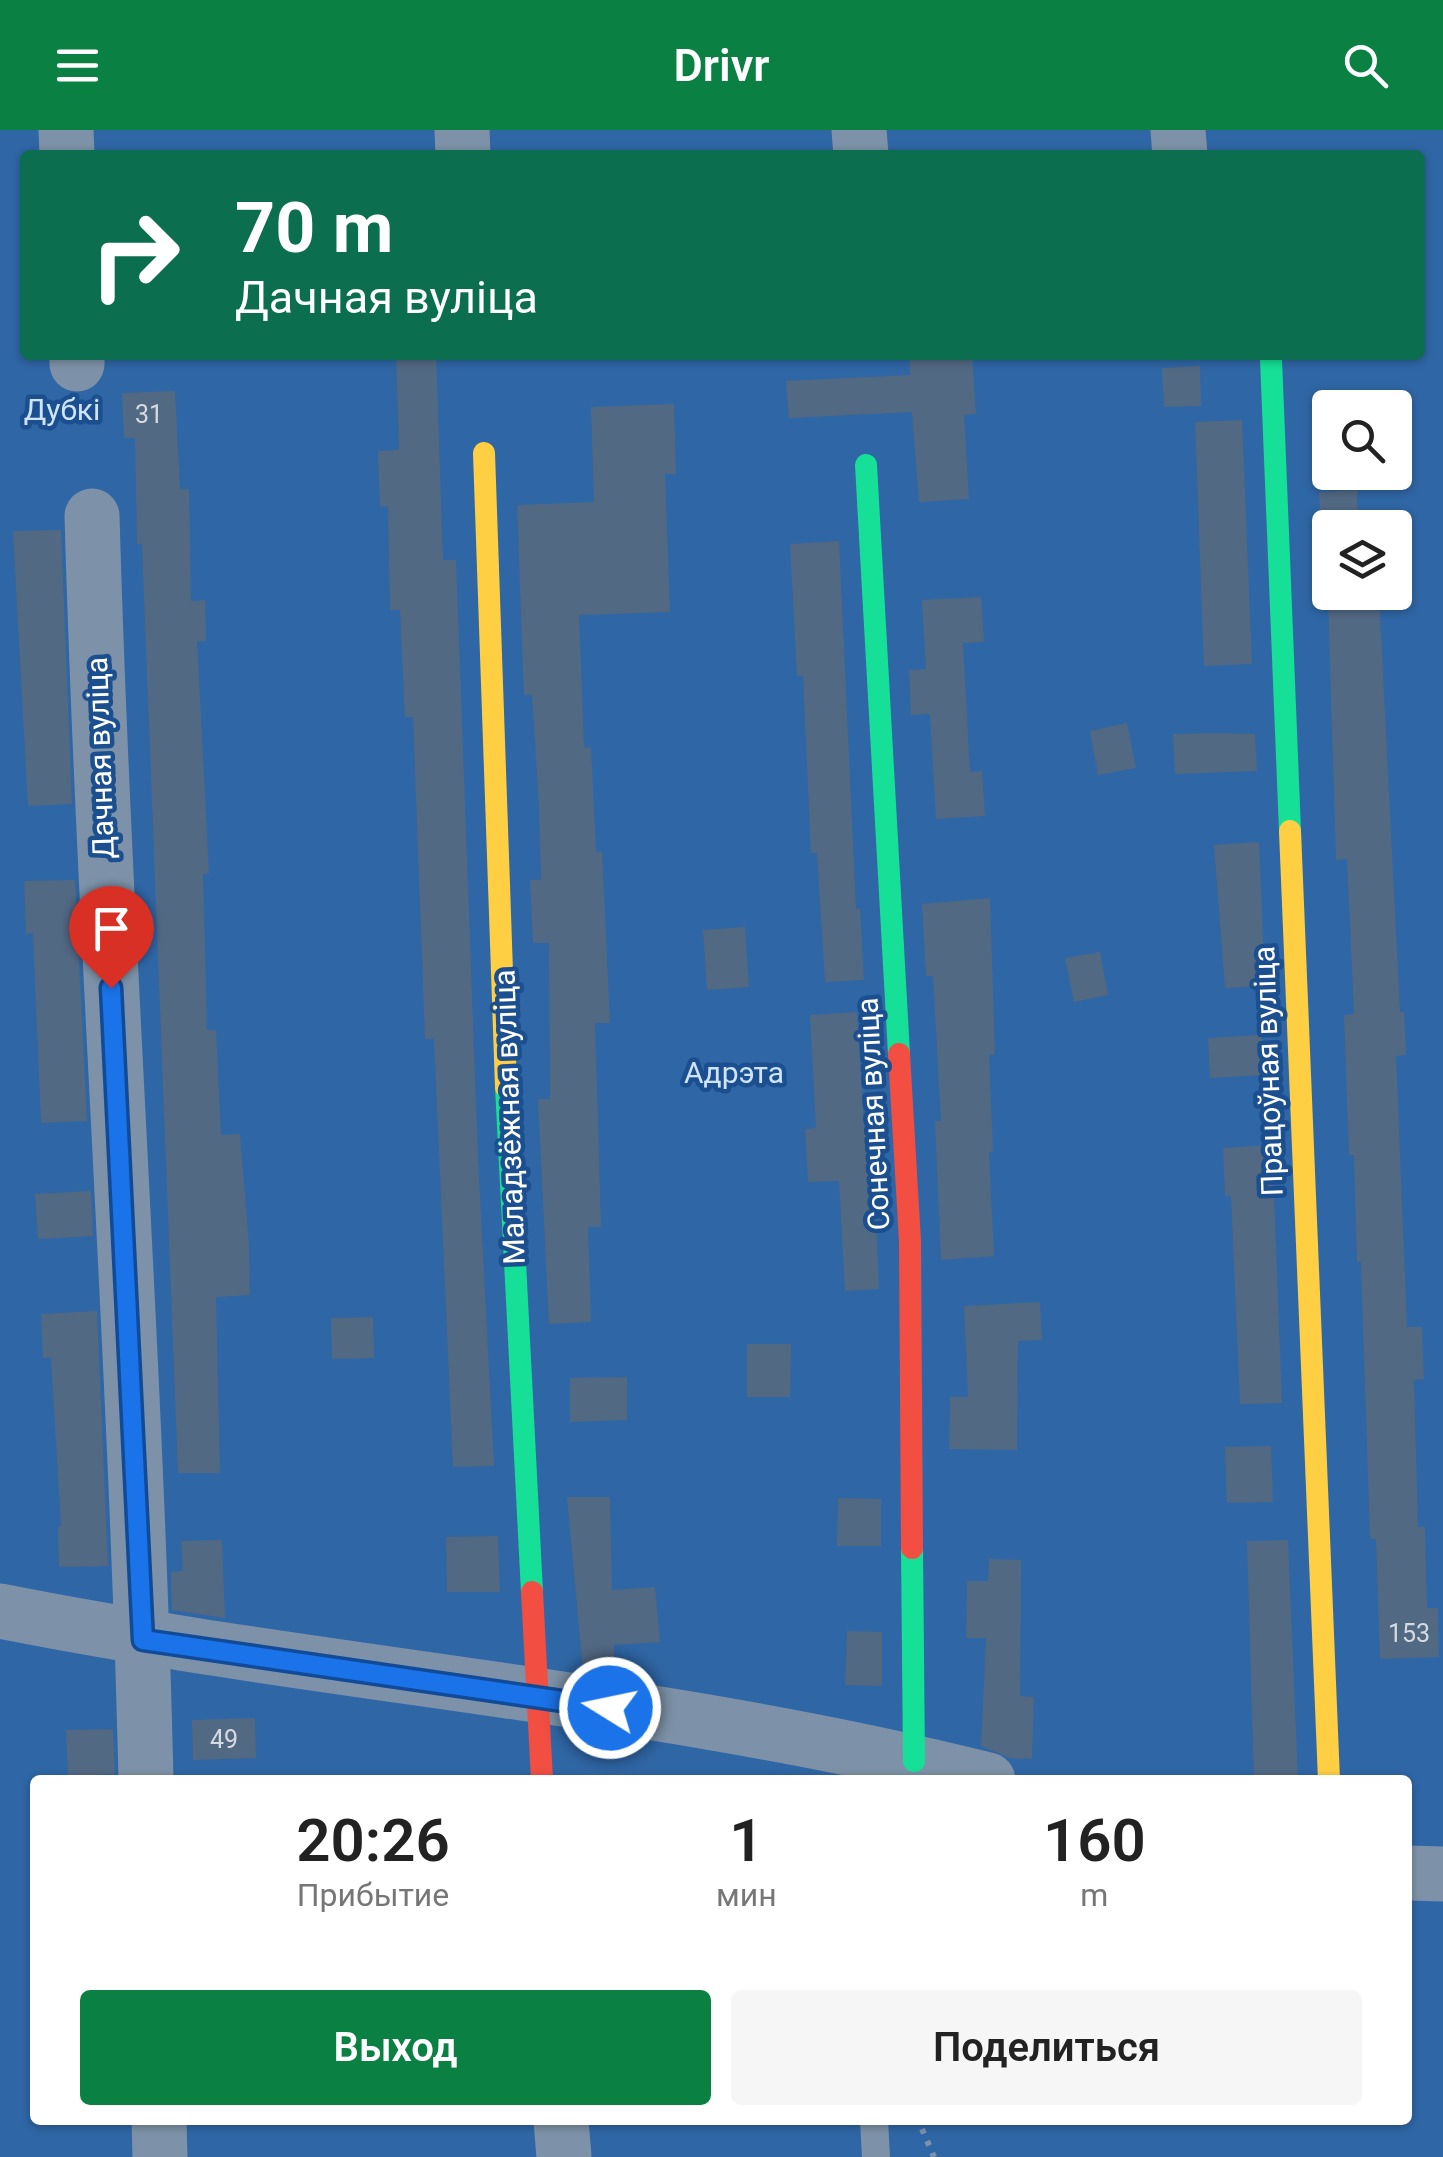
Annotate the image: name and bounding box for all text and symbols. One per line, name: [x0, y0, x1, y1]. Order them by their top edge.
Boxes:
icon: menu: [50, 38, 105, 93]
icon: search: [1338, 38, 1393, 93]
text: Drivr: [674, 39, 769, 92]
text: 70 m: [235, 187, 393, 269]
icon: right: [70, 190, 200, 320]
text: Дачная вуліца: [235, 271, 538, 324]
map controls: [1312, 390, 1412, 610]
button: search: [1312, 390, 1412, 490]
park label: Дубкі: [24, 392, 100, 427]
house number: 31: [135, 400, 163, 429]
button: layers: [1312, 510, 1412, 610]
street label: Дачная вуліца: [79, 656, 121, 860]
pin: [69, 886, 154, 989]
icon: arrive: [84, 901, 139, 956]
street label: Працоўная вуліца: [1246, 945, 1290, 1197]
street label: Маладзёжная вуліца: [486, 969, 532, 1265]
street label: Сонечная вуліца: [849, 997, 897, 1231]
park label: Адрэта: [684, 1055, 784, 1090]
house number: 153: [1388, 1619, 1430, 1648]
position arrow: [558, 1656, 662, 1760]
house number: 49: [210, 1725, 238, 1754]
text: 20:26: [296, 1805, 450, 1876]
text: 1: [729, 1805, 763, 1876]
text: 160: [1043, 1805, 1146, 1876]
text: Прибытие: [297, 1876, 449, 1914]
text: мин: [716, 1876, 777, 1914]
text: m: [1080, 1876, 1108, 1914]
button: Выход: [80, 1990, 711, 2105]
button: Поделиться: [731, 1990, 1362, 2105]

